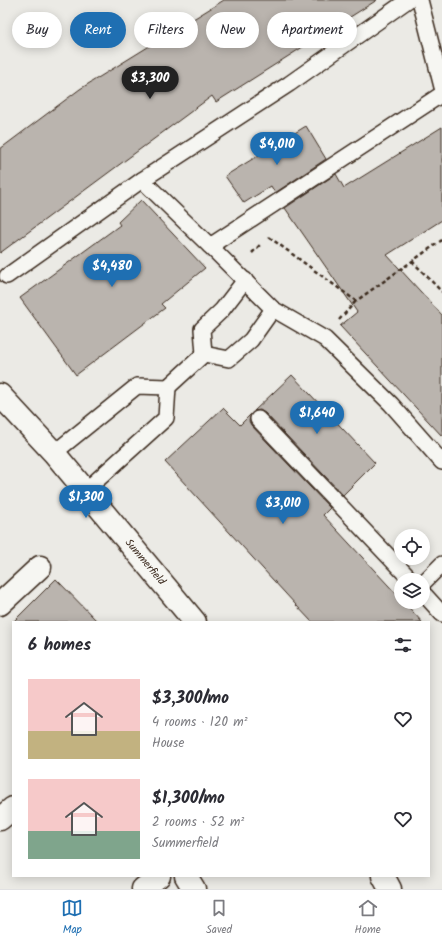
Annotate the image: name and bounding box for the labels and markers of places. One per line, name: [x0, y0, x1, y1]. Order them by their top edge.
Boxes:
pin: $3,300: [117, 66, 183, 100]
pin: $4,010: [244, 132, 310, 166]
pin: $4,480: [79, 254, 145, 288]
pin: $1,640: [284, 401, 350, 435]
pin: $1,300: [53, 485, 119, 519]
pin: $3,010: [250, 491, 316, 525]

